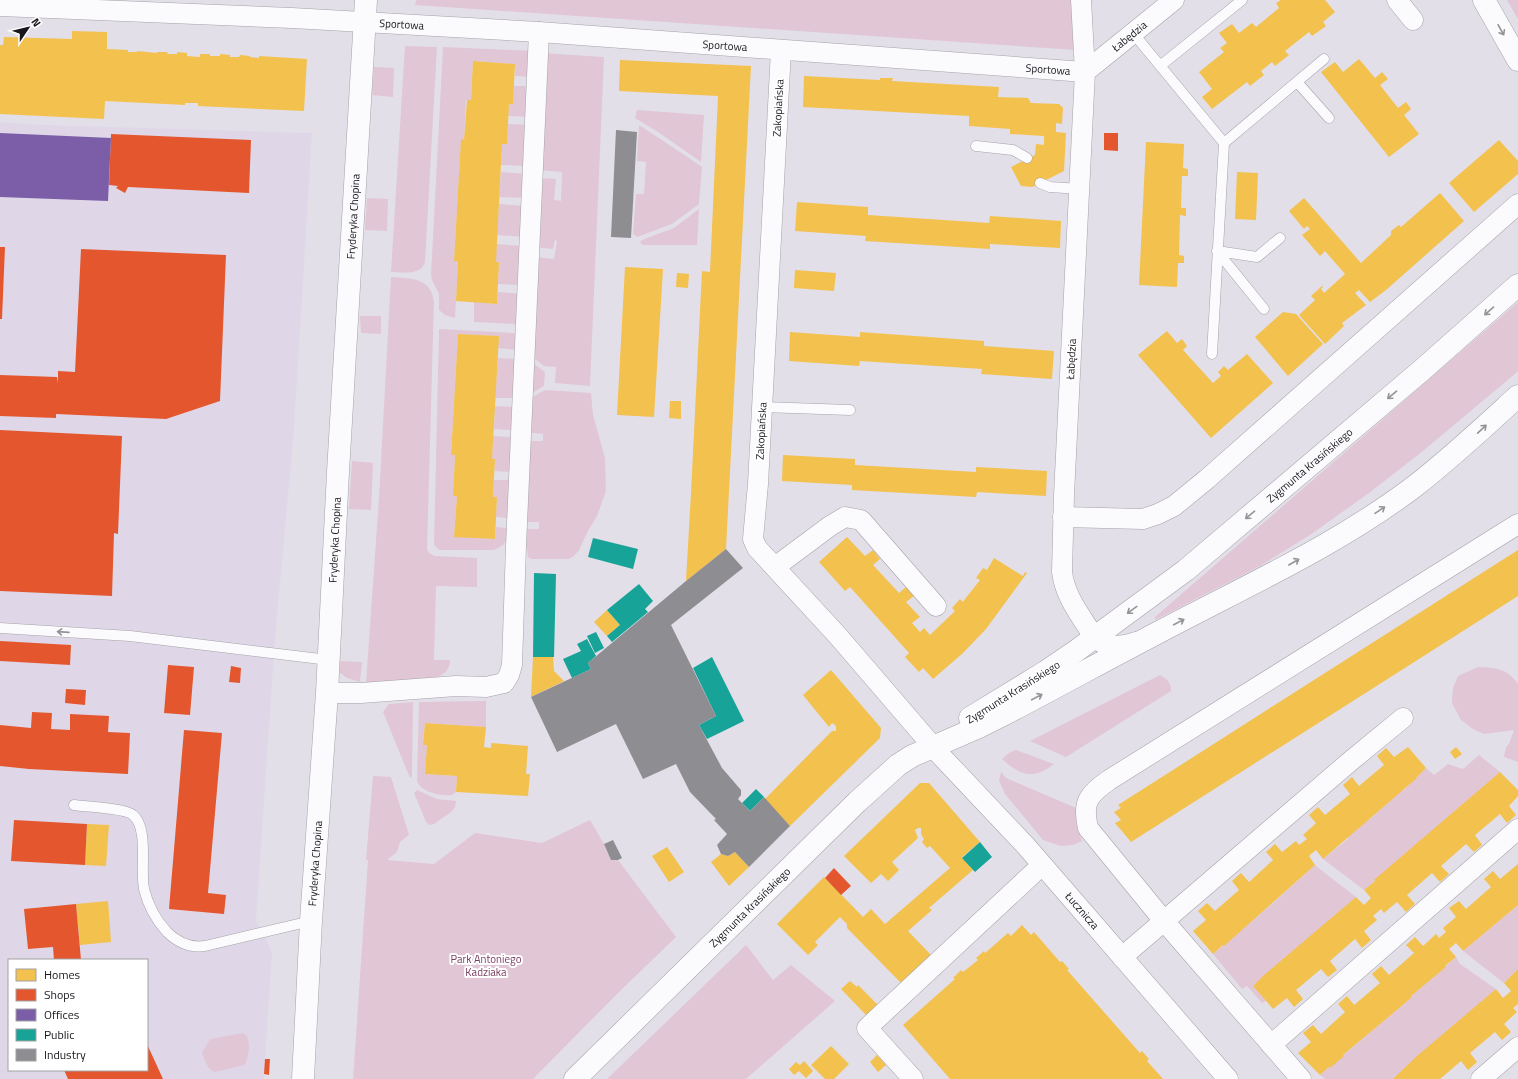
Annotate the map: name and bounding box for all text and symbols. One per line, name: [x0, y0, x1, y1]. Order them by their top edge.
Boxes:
north arrow: [8, 8, 48, 48]
text: N: [27, 15, 45, 30]
street label: Sportowa: [379, 15, 425, 33]
street label: Łabędzia: [1108, 17, 1151, 56]
one-way arrow: [1498, 24, 1506, 36]
street label: Sportowa: [702, 36, 748, 55]
street label: Sportowa: [1025, 60, 1071, 79]
street label: Zakopiańska: [768, 78, 788, 137]
street label: Fryderyka Chopina: [343, 173, 364, 260]
one-way arrow: [1484, 306, 1494, 315]
street label: Łabędzia: [1062, 338, 1080, 381]
one-way arrow: [1386, 390, 1397, 399]
street label: Zakopiańska: [751, 401, 771, 460]
street label: Zygmunta Krasińskiego: [1263, 424, 1356, 506]
one-way arrow: [1477, 425, 1487, 434]
street label: Fryderyka Chopina: [324, 496, 345, 583]
one-way arrow: [1374, 506, 1385, 514]
one-way arrow: [1245, 511, 1255, 520]
one-way arrow: [1288, 558, 1300, 566]
one-way arrow: [1127, 606, 1138, 614]
one-way arrow: [1173, 617, 1185, 625]
one-way arrow: [57, 628, 70, 635]
street label: Zygmunta Krasińskiego: [963, 656, 1063, 727]
one-way arrow: [1030, 693, 1042, 700]
street label: Fryderyka Chopina: [304, 820, 326, 907]
street label: Zygmunta Krasińskiego: [706, 864, 794, 951]
street label: Łucznicza: [1061, 888, 1103, 933]
park label: Park Antoniego Kadziaka: [451, 951, 522, 980]
legend: [8, 959, 148, 1071]
text: Homes: [44, 965, 80, 984]
text: Shops: [44, 985, 76, 1004]
text: Offices: [44, 1005, 80, 1024]
text: Public: [44, 1025, 74, 1044]
text: Industry: [44, 1045, 86, 1064]

